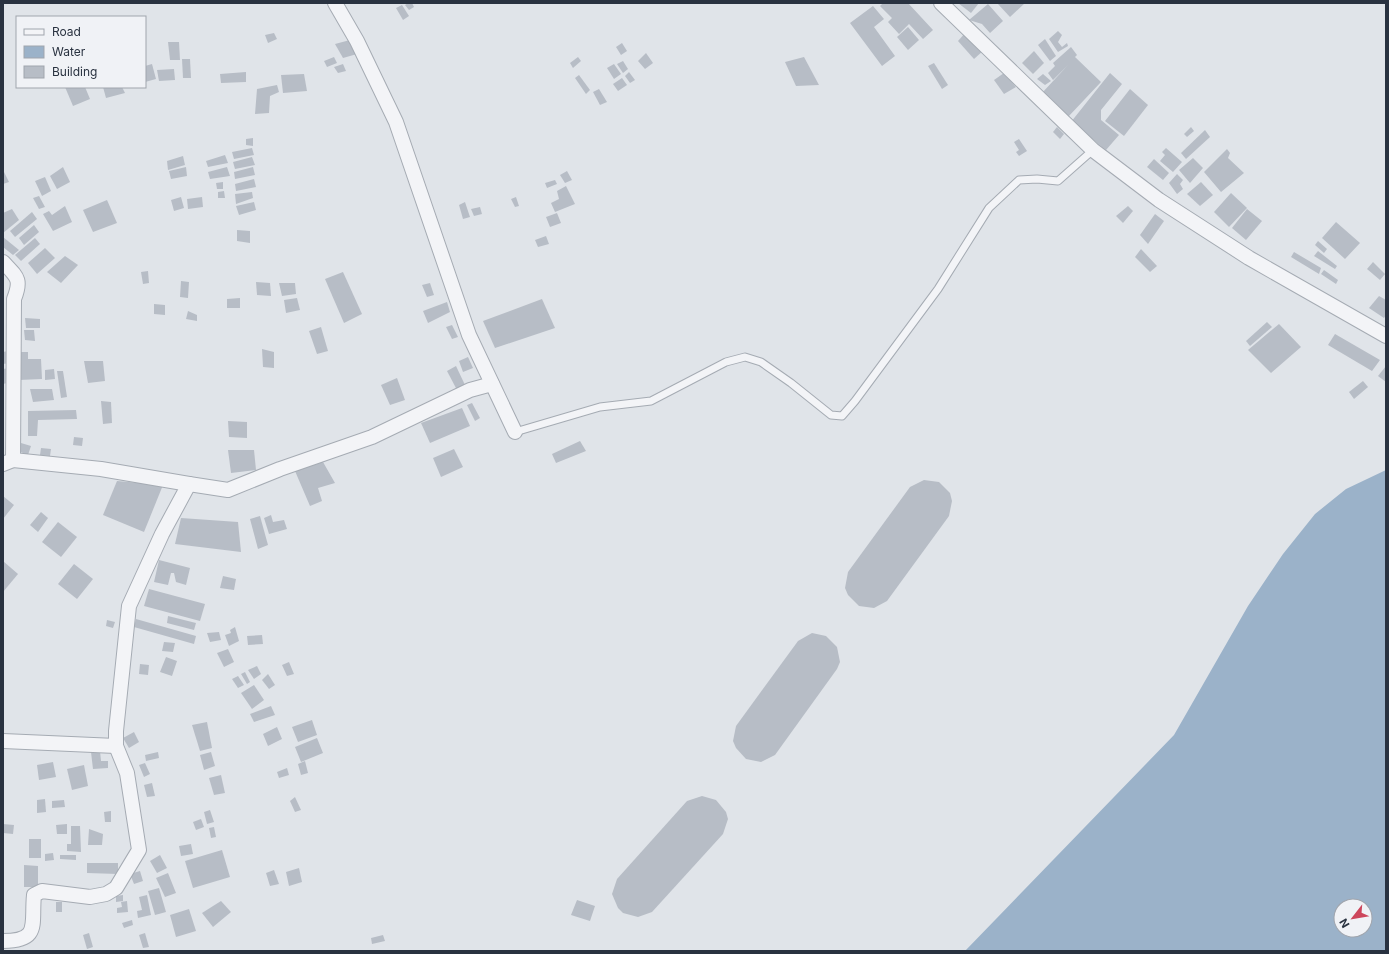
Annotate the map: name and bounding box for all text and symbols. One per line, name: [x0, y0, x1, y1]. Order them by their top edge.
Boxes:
legend: [16, 16, 146, 88]
text: Road: [52, 24, 81, 39]
text: Water: [52, 44, 86, 59]
text: Building: [52, 64, 97, 79]
north arrow: [1333, 898, 1373, 938]
text: N: [1336, 916, 1353, 930]

